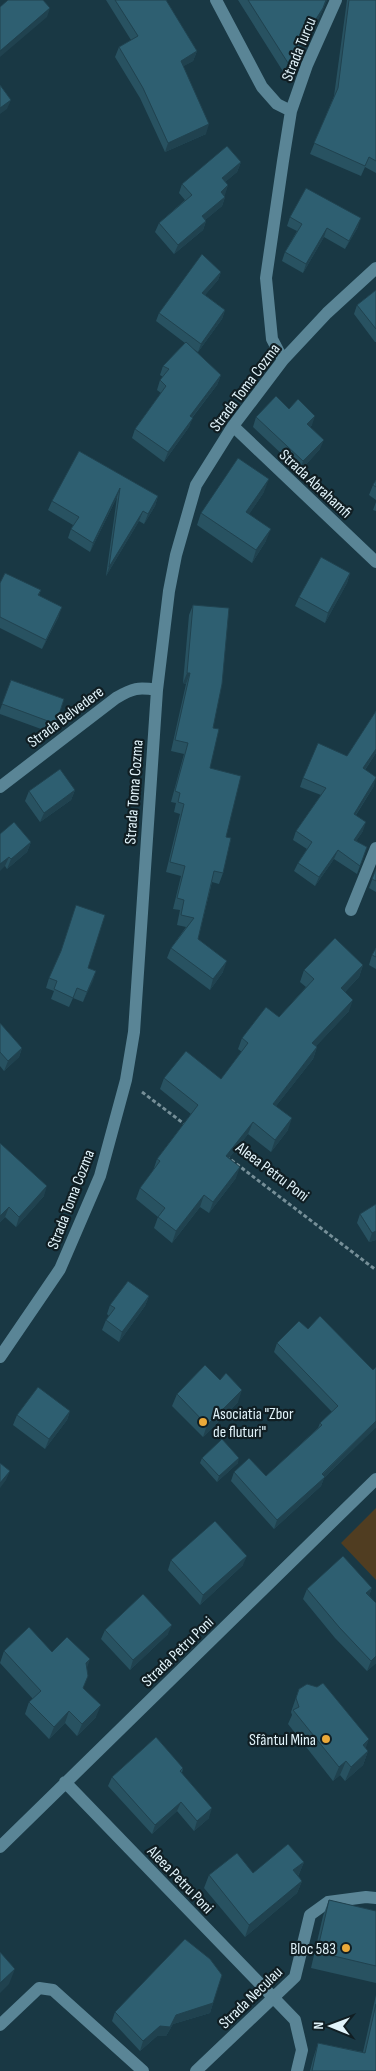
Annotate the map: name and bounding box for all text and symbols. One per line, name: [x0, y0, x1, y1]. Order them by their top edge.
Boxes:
street label: Strada Turcu: [278, 15, 321, 84]
street label: Strada Toma Cozma: [206, 340, 284, 436]
street label: Strada Abrahamfi: [275, 446, 355, 522]
street label: Strada Belvedere: [24, 682, 108, 752]
street label: Strada Toma Cozma: [121, 739, 148, 845]
street label: Aleea Petru Poni: [231, 1138, 312, 1206]
street label: Strada Toma Cozma: [44, 1147, 99, 1252]
place label: Asociatia "Zbor de fluturi": [212, 1405, 294, 1442]
marker: Asociatia "Zbor de fluturi": [197, 1416, 209, 1428]
street label: Strada Petru Poni: [138, 1613, 218, 1691]
place label: Sfântul Mina: [249, 1731, 316, 1750]
marker: Sfântul Mina: [320, 1733, 332, 1745]
street label: Aleea Petru Poni: [142, 1842, 217, 1918]
place label: Bloc 583: [290, 1940, 336, 1959]
marker: Bloc 583: [340, 1942, 352, 1954]
street label: Strada Neculau: [215, 1963, 287, 2033]
north arrow: [306, 2001, 356, 2051]
text: N: [310, 2022, 327, 2030]

